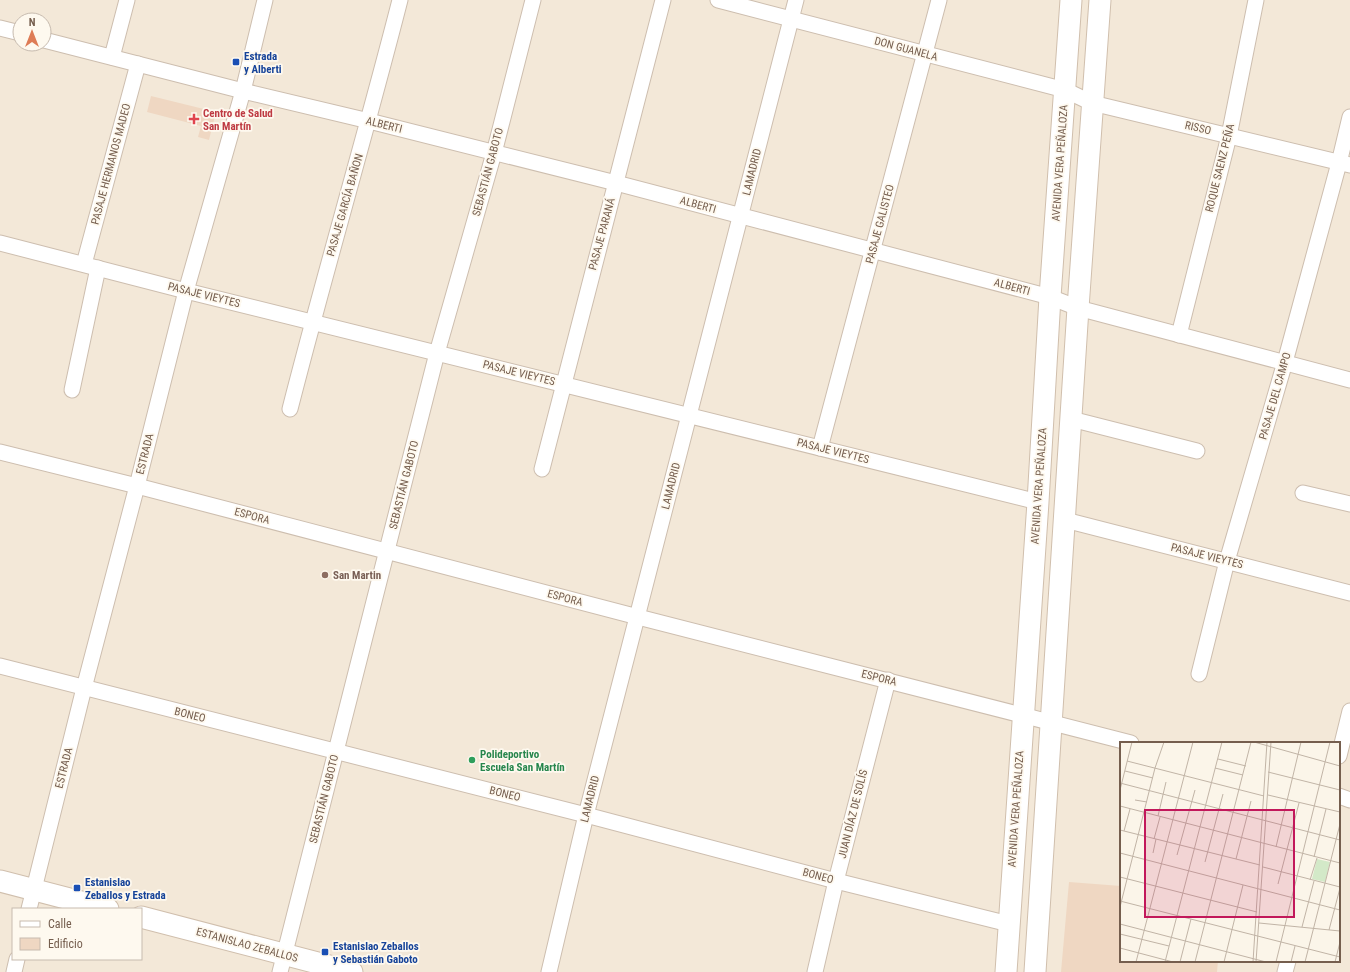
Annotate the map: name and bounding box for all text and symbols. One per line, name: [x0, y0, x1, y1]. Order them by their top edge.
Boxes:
north arrow: [12, 12, 52, 52]
text: N: [29, 16, 36, 29]
street label: DON GUANELA: [873, 34, 940, 64]
place label: Estrada y Alberti: [244, 50, 282, 76]
marker: Estrada y Alberti: [231, 57, 241, 67]
street label: PASAJE HERMANOS MADEO: [89, 102, 133, 226]
street label: AVENIDA VERA PEÑALOZA: [1049, 104, 1071, 222]
place label: Centro de Salud San Martín: [203, 107, 273, 133]
marker: Centro de Salud San Martín: [188, 113, 200, 125]
street label: ALBERTI: [365, 114, 403, 136]
street label: RISSO: [1184, 119, 1212, 137]
street label: ROQUE SAENZ PEÑA: [1203, 122, 1237, 214]
street label: SEBASTIÁN GABOTO: [470, 126, 506, 218]
street label: LAMADRID: [740, 147, 764, 197]
street label: PASAJE GARCÍA BAÑON: [324, 152, 366, 258]
street label: PASAJE GALISTEO: [863, 183, 897, 265]
street label: ALBERTI: [678, 194, 718, 216]
street label: PASAJE PARANÁ: [586, 196, 618, 272]
street label: ALBERTI: [992, 276, 1032, 298]
street label: PASAJE VIEYTES: [166, 280, 242, 310]
street label: PASAJE DEL CAMPO: [1256, 351, 1294, 441]
street label: PASAJE VIEYTES: [481, 358, 557, 388]
street label: AVENIDA VERA PEÑALOZA: [1028, 427, 1050, 545]
street label: ESTRADA: [134, 432, 156, 476]
street label: PASAJE VIEYTES: [795, 436, 871, 466]
street label: SEBASTIÁN GABOTO: [387, 439, 421, 531]
street label: LAMADRID: [659, 461, 683, 511]
street label: ESPORA: [233, 505, 272, 527]
street label: PASAJE VIEYTES: [1169, 541, 1245, 571]
place label: San Martin: [333, 569, 381, 582]
marker: San Martin: [320, 570, 330, 580]
street label: ESPORA: [546, 587, 585, 609]
street label: ESPORA: [860, 667, 899, 689]
street label: BONEO: [173, 705, 207, 725]
inset map: [1120, 742, 1340, 962]
street label: ESTRADA: [53, 746, 75, 790]
place label: Polideportivo Escuela San Martín: [480, 748, 565, 774]
street label: AVENIDA VERA PEÑALOZA: [1005, 750, 1027, 868]
street label: SEBASTIÁN GABOTO: [307, 753, 341, 845]
marker: Polideportivo Escuela San Martín: [467, 755, 477, 765]
street label: JUAN DÍAZ DE SOLÍS: [836, 768, 870, 860]
street label: LAMADRID: [578, 774, 602, 824]
street label: BONEO: [488, 784, 522, 804]
street label: BONEO: [801, 866, 835, 886]
place label: Estanislao Zeballos y Estrada: [85, 876, 166, 902]
marker: Estanislao Zeballos y Estrada: [72, 883, 82, 893]
legend: [12, 908, 142, 960]
text: Calle: [48, 917, 72, 931]
street label: ESTANISLAO ZEBALLOS: [195, 925, 300, 965]
text: Edificio: [48, 937, 83, 951]
place label: Estanislao Zeballos y Sebastián Gaboto: [333, 940, 419, 966]
marker: Estanislao Zeballos y Sebastián Gaboto: [320, 947, 330, 957]

